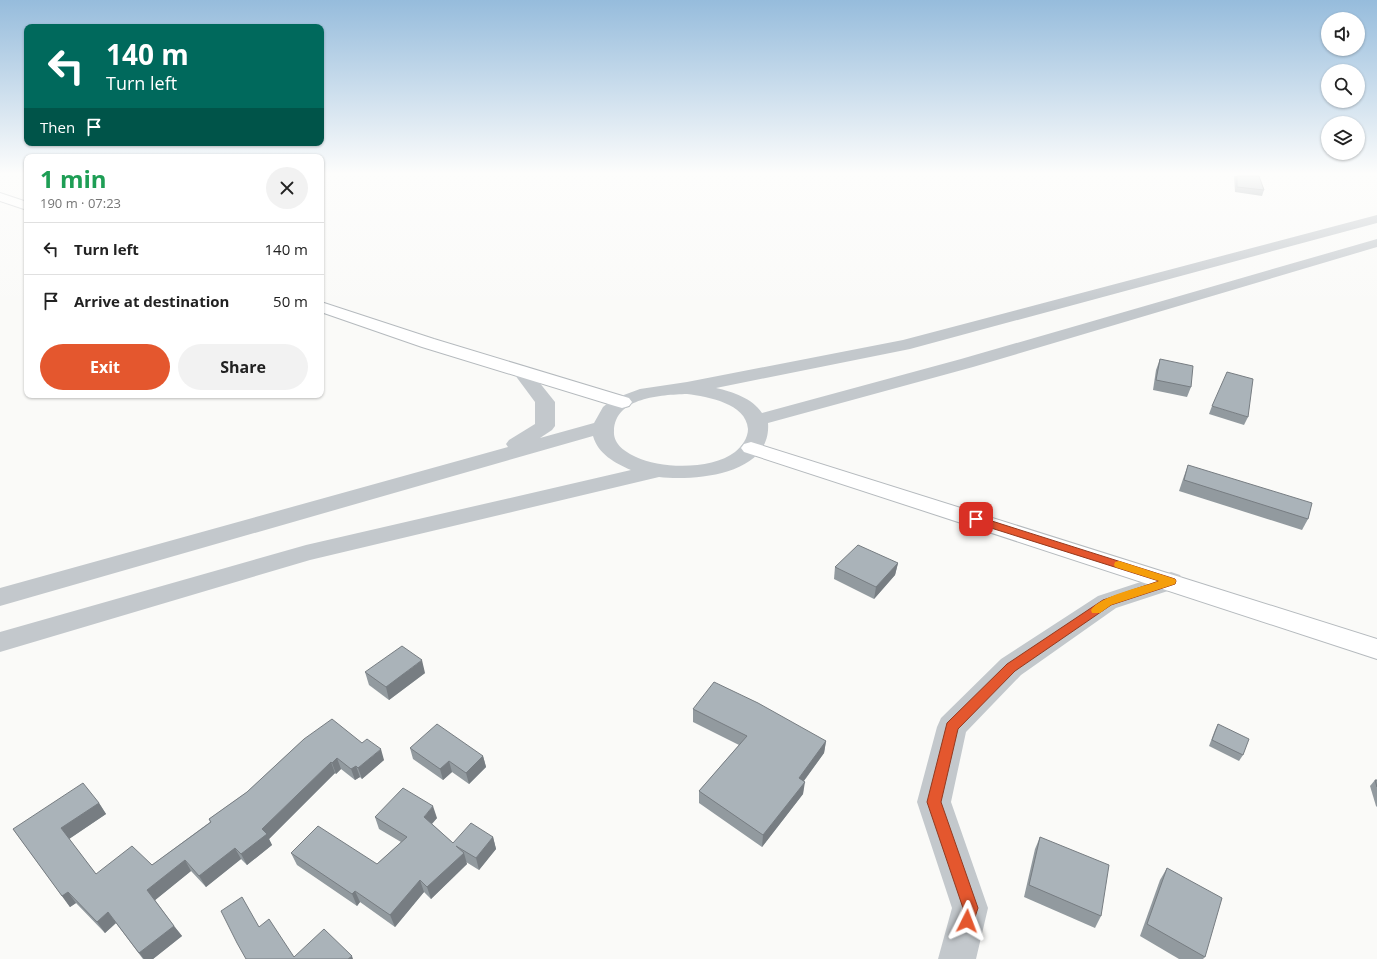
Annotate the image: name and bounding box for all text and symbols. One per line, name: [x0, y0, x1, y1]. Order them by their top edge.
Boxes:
map controls: [1321, 12, 1365, 160]
button: sound: [1321, 12, 1365, 56]
text: 140 m: [106, 35, 189, 73]
icon: left: [40, 40, 92, 92]
button: search: [1321, 64, 1365, 108]
text: Turn left: [106, 71, 177, 95]
icon: arrive: [83, 116, 105, 138]
button: layers: [1321, 116, 1365, 160]
text: Then: [40, 117, 75, 137]
text: 1 min: [40, 162, 107, 195]
button: close: [266, 167, 308, 209]
text: 190 m · 07:23: [40, 194, 121, 212]
icon: left: [40, 238, 62, 260]
text: Turn left: [74, 239, 139, 259]
text: 140 m: [264, 239, 308, 259]
icon: arrive: [40, 290, 62, 312]
text: Arrive at destination: [74, 291, 229, 311]
text: 50 m: [273, 291, 308, 311]
button: Exit: [40, 344, 170, 390]
button: Share: [178, 344, 308, 390]
pin: [959, 502, 993, 536]
icon: arrive: [965, 508, 987, 530]
position arrow: [946, 900, 988, 942]

